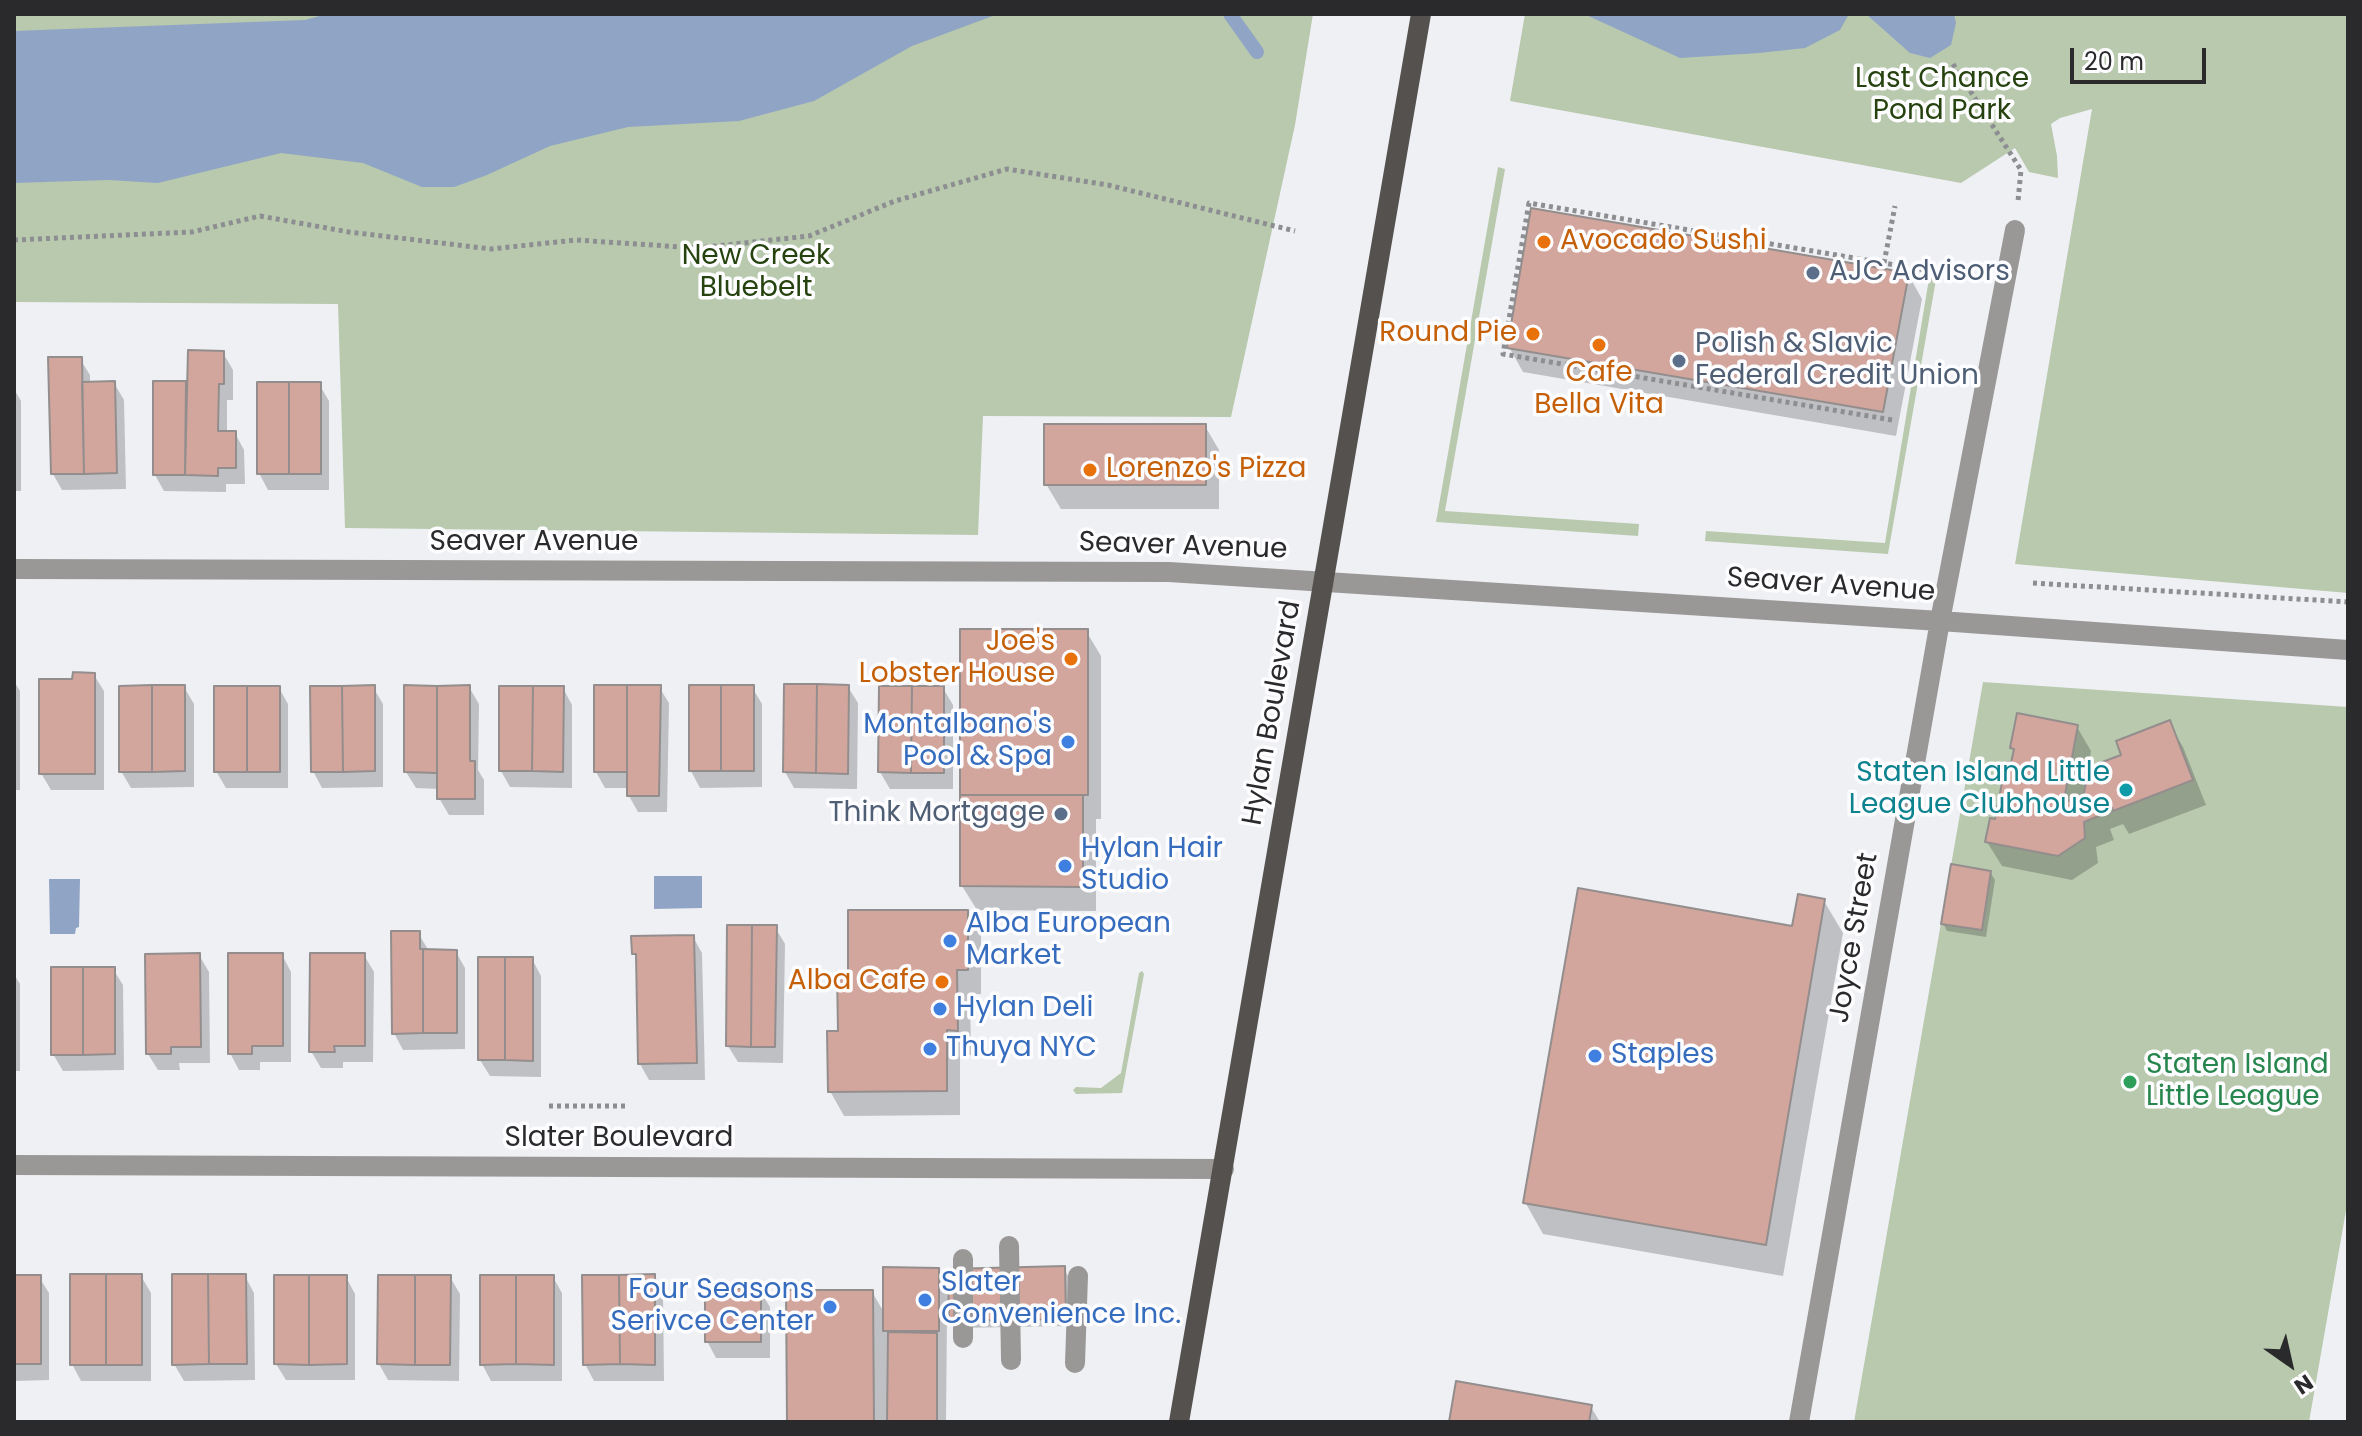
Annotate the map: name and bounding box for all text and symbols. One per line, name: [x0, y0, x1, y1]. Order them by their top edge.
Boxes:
scale bar: [2074, 32, 2210, 82]
text: 20 m: [2084, 45, 2144, 78]
park label: Last Chance Pond Park: [1855, 63, 2029, 129]
place label: Avocado Sushi: [1560, 225, 1767, 259]
marker: Avocado Sushi: [1535, 233, 1553, 251]
park label: New Creek Bluebelt: [682, 240, 830, 306]
place label: AJC Advisors: [1829, 256, 2010, 290]
marker: AJC Advisors: [1804, 264, 1822, 282]
place label: Round Pie: [1379, 317, 1517, 351]
marker: Round Pie: [1524, 325, 1542, 343]
place label: Polish & Slavic Federal Credit Union: [1695, 328, 1979, 394]
marker: Cafe Bella Vita: [1590, 336, 1608, 354]
marker: Polish & Slavic Federal Credit Union: [1670, 352, 1688, 370]
place label: Cafe Bella Vita: [1534, 357, 1664, 423]
place label: Lorenzo's Pizza: [1106, 453, 1306, 487]
marker: Lorenzo's Pizza: [1081, 461, 1099, 479]
street label: Seaver Avenue: [430, 526, 638, 560]
street label: Seaver Avenue: [1078, 527, 1288, 567]
street label: Seaver Avenue: [1726, 562, 1936, 610]
street label: Hylan Boulevard: [1237, 598, 1309, 828]
place label: Joe's Lobster House: [859, 626, 1055, 692]
marker: Joe's Lobster House: [1062, 650, 1080, 668]
place label: Montalbano's Pool & Spa: [863, 709, 1052, 775]
marker: Montalbano's Pool & Spa: [1059, 733, 1077, 751]
place label: Staten Island Little League Clubhouse: [1849, 757, 2110, 823]
marker: Staten Island Little League Clubhouse: [2117, 781, 2135, 799]
place label: Think Mortgage: [828, 797, 1045, 831]
marker: Think Mortgage: [1052, 805, 1070, 823]
place label: Hylan Hair Studio: [1081, 833, 1223, 899]
street label: Joyce Street: [1823, 850, 1887, 1026]
marker: Hylan Hair Studio: [1056, 857, 1074, 875]
place label: Alba European Market: [966, 908, 1171, 974]
marker: Alba European Market: [941, 932, 959, 950]
place label: Alba Cafe: [788, 965, 926, 999]
marker: Alba Cafe: [933, 973, 951, 991]
place label: Hylan Deli: [956, 992, 1093, 1026]
marker: Hylan Deli: [931, 1000, 949, 1018]
place label: Thuya NYC: [946, 1032, 1097, 1066]
place label: Staples: [1611, 1039, 1714, 1073]
marker: Thuya NYC: [921, 1040, 939, 1058]
marker: Staples: [1586, 1047, 1604, 1065]
place label: Staten Island Little League: [2146, 1049, 2329, 1115]
marker: Staten Island Little League: [2121, 1073, 2139, 1091]
street label: Slater Boulevard: [505, 1122, 733, 1156]
place label: Slater Convenience Inc.: [941, 1267, 1181, 1333]
place label: Four Seasons Serivce Center: [610, 1274, 814, 1340]
marker: Slater Convenience Inc.: [916, 1291, 934, 1309]
marker: Four Seasons Serivce Center: [821, 1298, 839, 1316]
north arrow: [2250, 1324, 2330, 1404]
text: N: [2288, 1367, 2319, 1402]

